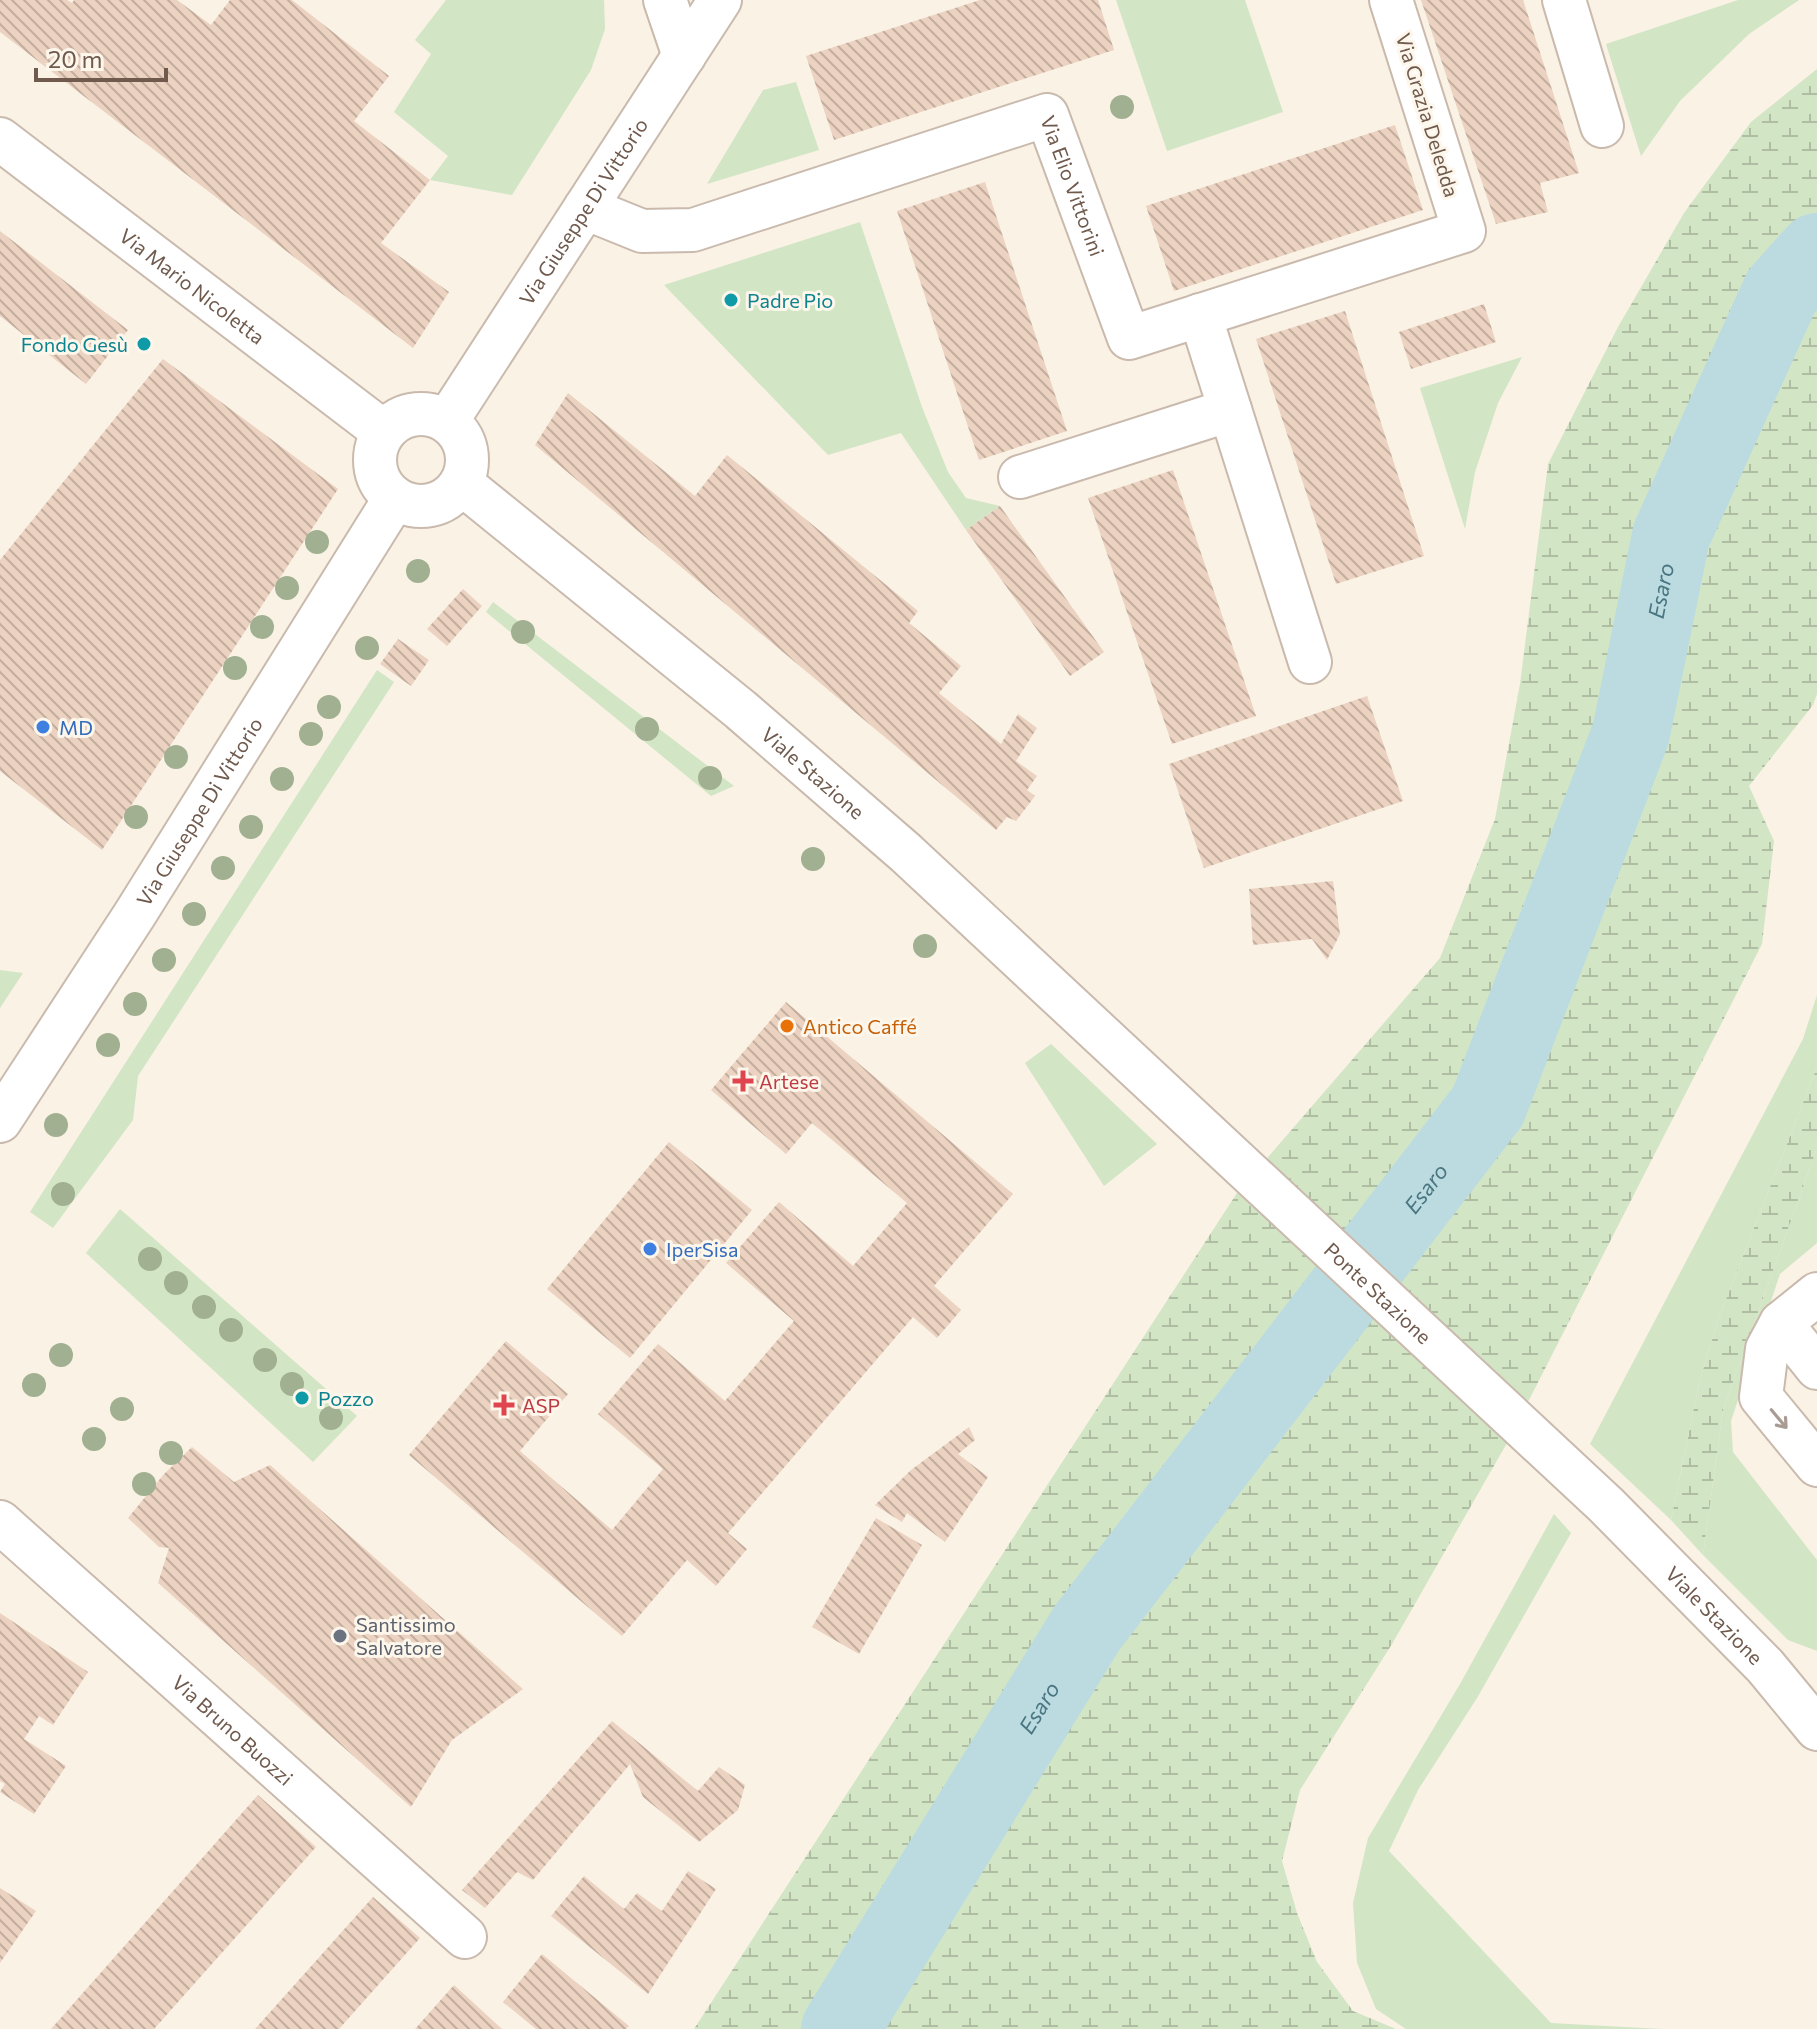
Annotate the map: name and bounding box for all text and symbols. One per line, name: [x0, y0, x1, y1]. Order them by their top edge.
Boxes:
street label: Via Grazia Deledda: [1392, 30, 1464, 200]
scale bar: [36, 32, 166, 82]
text: 20 m: [48, 44, 102, 73]
street label: Via Elio Vittorini: [1036, 112, 1110, 259]
street label: Via Giuseppe Di Vittorio: [514, 113, 652, 309]
street label: Via Mario Nicoletta: [115, 223, 270, 349]
place label: Padre Pio: [747, 288, 833, 312]
marker: Padre Pio: [722, 291, 740, 309]
place label: Fondo Gesù: [21, 332, 128, 356]
marker: Fondo Gesù: [135, 335, 153, 353]
water label: Esaro: [1641, 560, 1679, 621]
street label: Via Giuseppe Di Vittorio: [131, 713, 267, 910]
place label: MD: [59, 715, 93, 739]
marker: MD: [34, 718, 52, 736]
street label: Viale Stazione: [757, 722, 869, 824]
place label: Antico Caffé: [803, 1014, 917, 1038]
marker: Antico Caffé: [778, 1017, 796, 1035]
place label: Artese: [759, 1069, 819, 1093]
marker: Artese: [734, 1072, 752, 1090]
water label: Esaro: [1397, 1157, 1453, 1218]
place label: IperSisa: [666, 1237, 738, 1261]
street label: Ponte Stazione: [1320, 1237, 1437, 1348]
marker: IperSisa: [641, 1240, 659, 1258]
place label: Pozzo: [318, 1386, 374, 1410]
marker: Pozzo: [293, 1389, 311, 1407]
place label: ASP: [522, 1393, 560, 1417]
marker: ASP: [493, 1394, 515, 1416]
one-way arrow: [1770, 1408, 1788, 1429]
street label: Viale Stazione: [1661, 1561, 1768, 1669]
place label: Santissimo Salvatore: [356, 1612, 456, 1659]
marker: Santissimo Salvatore: [331, 1627, 349, 1645]
street label: Via Bruno Buozzi: [167, 1670, 298, 1790]
water label: Esaro: [1012, 1676, 1064, 1738]

